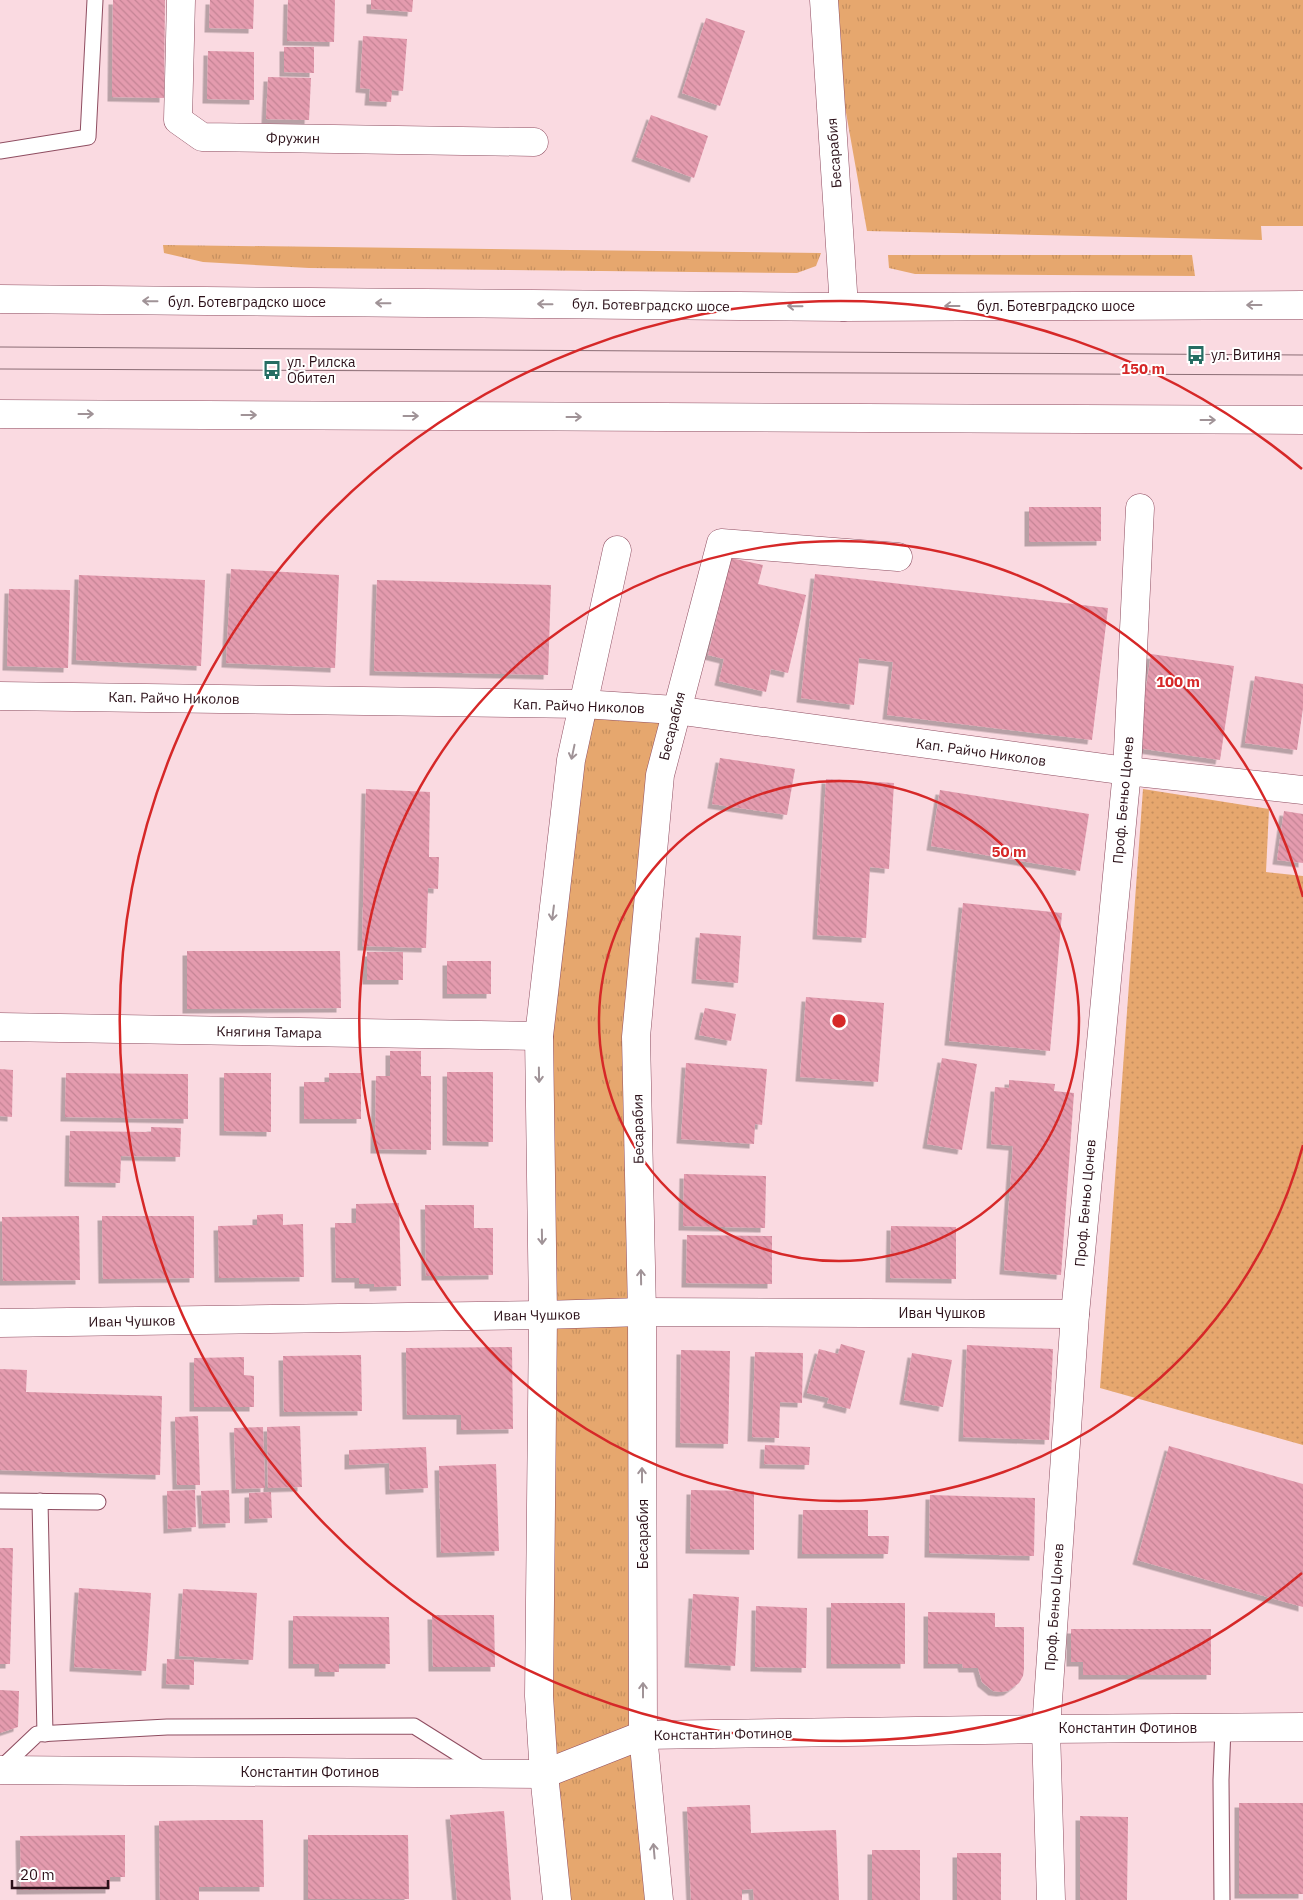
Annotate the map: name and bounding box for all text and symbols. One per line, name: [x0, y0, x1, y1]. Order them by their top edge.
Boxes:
street label: Бесарабия: [823, 117, 845, 189]
street label: Фружин: [266, 129, 320, 147]
street label: бул. Ботевградско шосе: [168, 293, 326, 311]
street label: бул. Ботевградско шосе: [572, 295, 730, 315]
one-way arrow: [142, 296, 158, 306]
street label: бул. Ботевградско шосе: [977, 297, 1135, 315]
one-way arrow: [375, 298, 392, 308]
one-way arrow: [538, 299, 554, 309]
one-way arrow: [1247, 300, 1263, 310]
one-way arrow: [788, 302, 804, 311]
one-way arrow: [944, 302, 960, 311]
bus stop icon: ул. Витиня: [1185, 344, 1207, 366]
place label: ул. Витиня: [1211, 346, 1281, 364]
place label: ул. Рилска Обител: [287, 353, 356, 387]
bus stop icon: ул. Рилска Обител: [261, 359, 283, 381]
text: 150 m: [1121, 359, 1165, 378]
one-way arrow: [78, 409, 94, 419]
one-way arrow: [240, 410, 257, 420]
one-way arrow: [403, 411, 419, 421]
one-way arrow: [566, 412, 582, 422]
one-way arrow: [1200, 415, 1216, 425]
text: 100 m: [1156, 672, 1200, 691]
street label: Кап. Райчо Николов: [108, 688, 240, 708]
street label: Бесарабия: [655, 690, 689, 762]
street label: Кап. Райчо Николов: [513, 695, 645, 717]
street label: Кап. Райчо Николов: [915, 734, 1047, 770]
street label: Проф. Беньо Цонев: [1108, 735, 1138, 865]
one-way arrow: [568, 743, 577, 759]
text: 50 m: [992, 842, 1026, 861]
one-way arrow: [548, 905, 558, 921]
centre of rings: [830, 1012, 848, 1030]
street label: Княгиня Тамара: [216, 1022, 322, 1042]
one-way arrow: [534, 1066, 544, 1082]
street label: Бесарабия: [628, 1094, 648, 1164]
street label: Проф. Беньо Цонев: [1070, 1138, 1100, 1268]
one-way arrow: [537, 1228, 547, 1245]
one-way arrow: [637, 1269, 646, 1285]
street label: Иван Чушков: [899, 1304, 985, 1322]
street label: Иван Чушков: [493, 1305, 581, 1325]
street label: Иван Чушков: [88, 1311, 176, 1331]
one-way arrow: [638, 1467, 647, 1483]
street label: Бесарабия: [634, 1499, 652, 1569]
street label: Проф. Беньо Цонев: [1041, 1543, 1067, 1671]
one-way arrow: [638, 1682, 648, 1698]
street label: Константин Фотинов: [1059, 1719, 1197, 1737]
street label: Константин Фотинов: [653, 1724, 793, 1744]
street label: Константин Фотинов: [241, 1763, 379, 1781]
one-way arrow: [649, 1844, 659, 1860]
scale bar: [12, 1858, 109, 1890]
text: 20 m: [20, 1865, 55, 1884]

